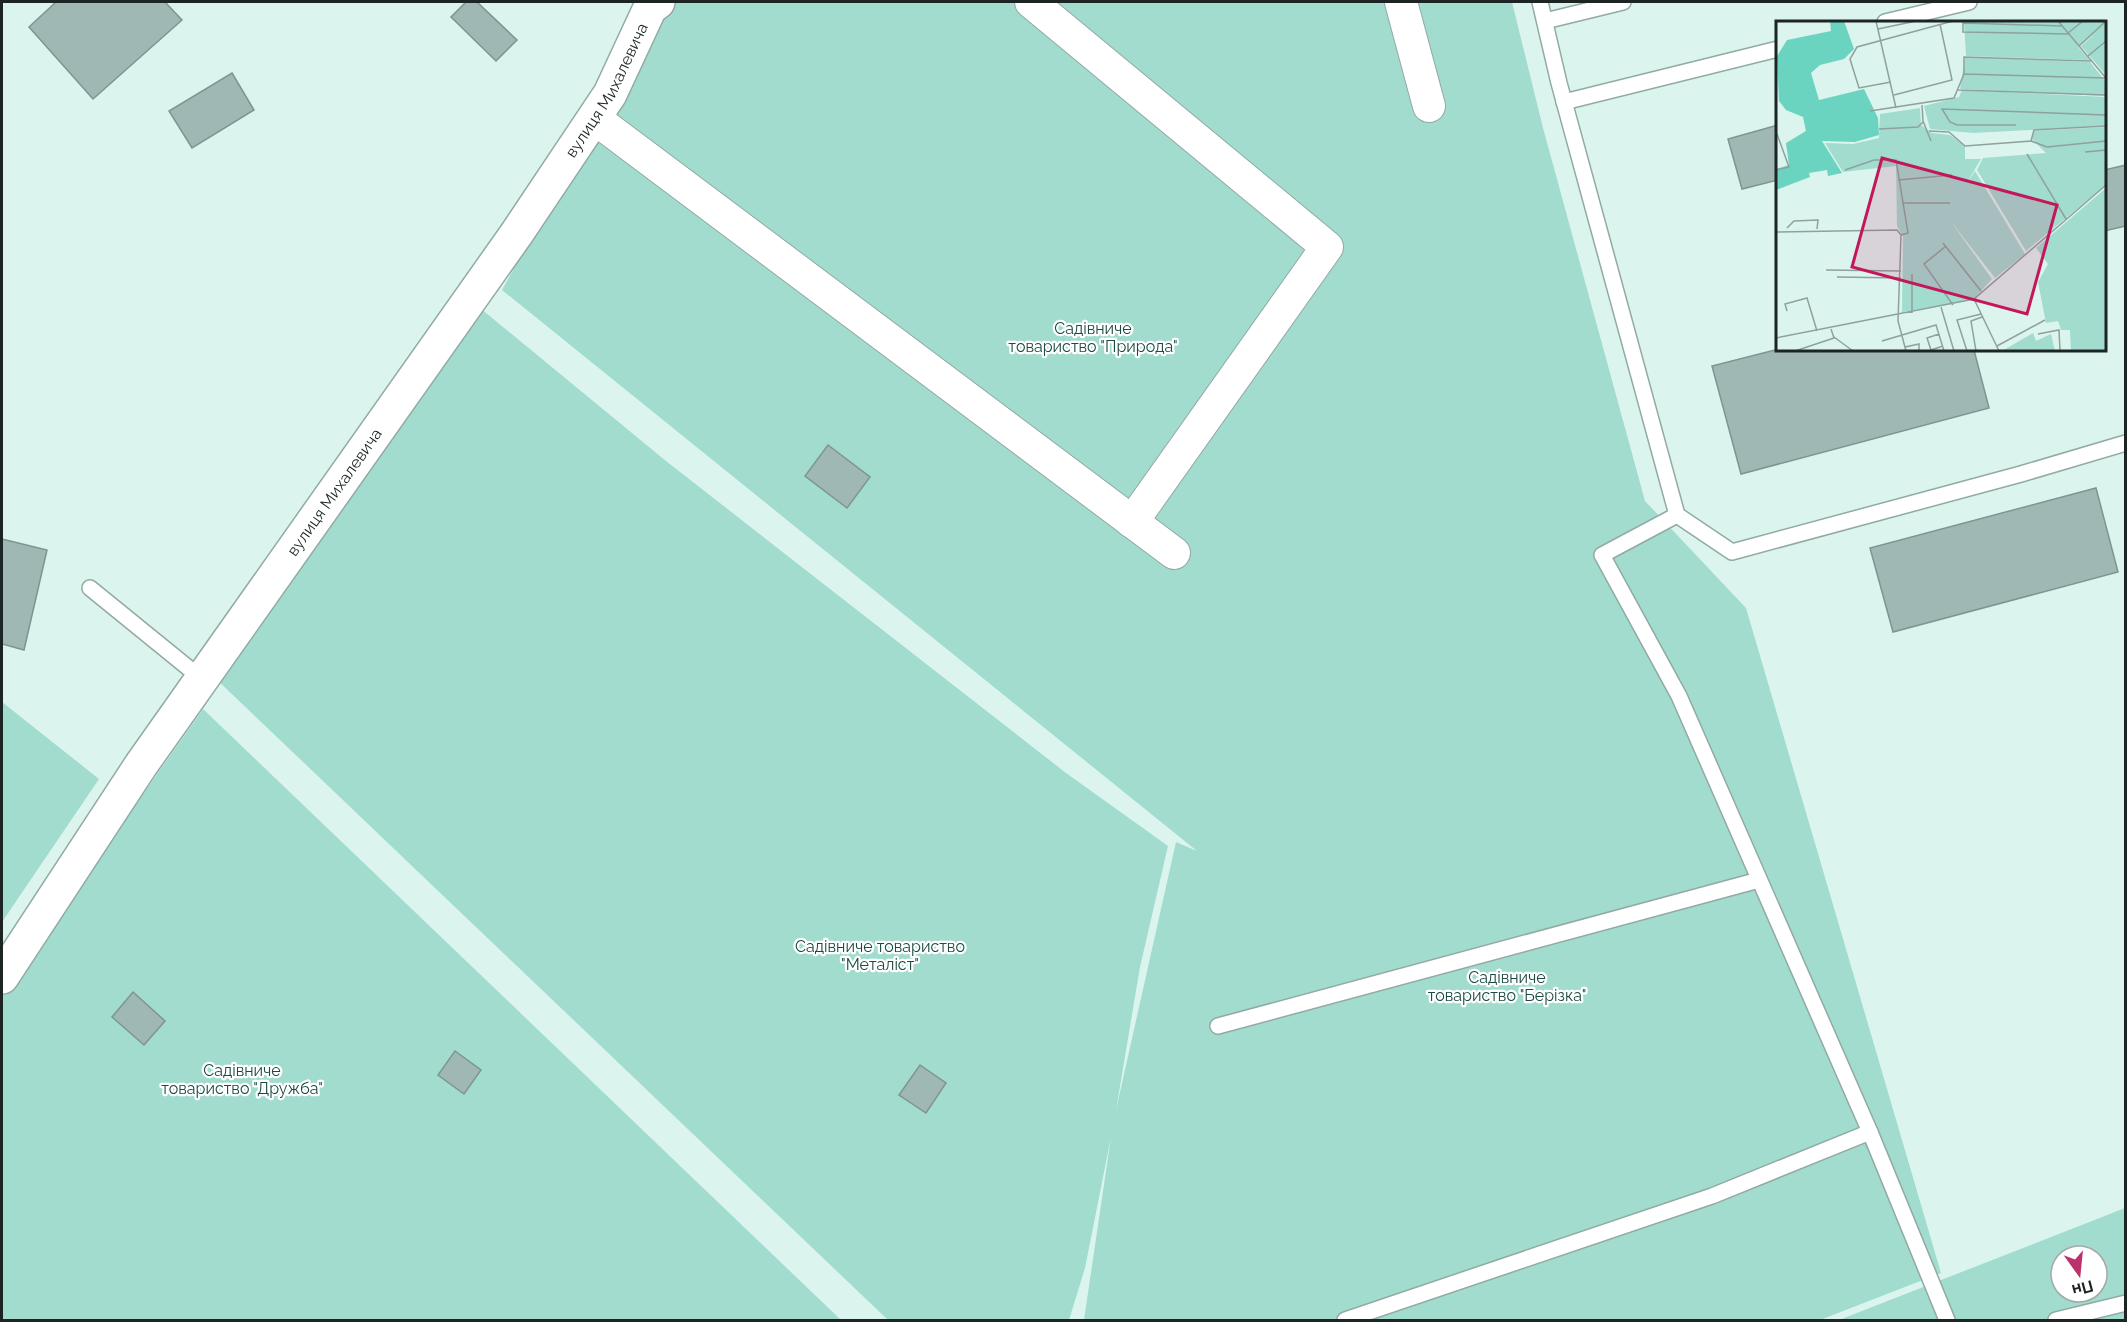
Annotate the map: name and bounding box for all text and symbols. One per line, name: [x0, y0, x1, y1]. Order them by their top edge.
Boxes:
street label: вулиця Михалевича: [561, 20, 651, 161]
inset map: [1776, 21, 2106, 351]
park label: Садівниче товариство "Природа": [1008, 319, 1178, 356]
street label: вулиця Михалевича: [283, 425, 386, 559]
park label: Садівниче товариство "Металіст": [795, 937, 965, 974]
park label: Садівниче товариство "Берізка": [1428, 968, 1586, 1005]
park label: Садівниче товариство "Дружба": [161, 1061, 323, 1098]
north arrow: [2049, 1244, 2109, 1304]
text: Пн: [2070, 1276, 2095, 1300]

